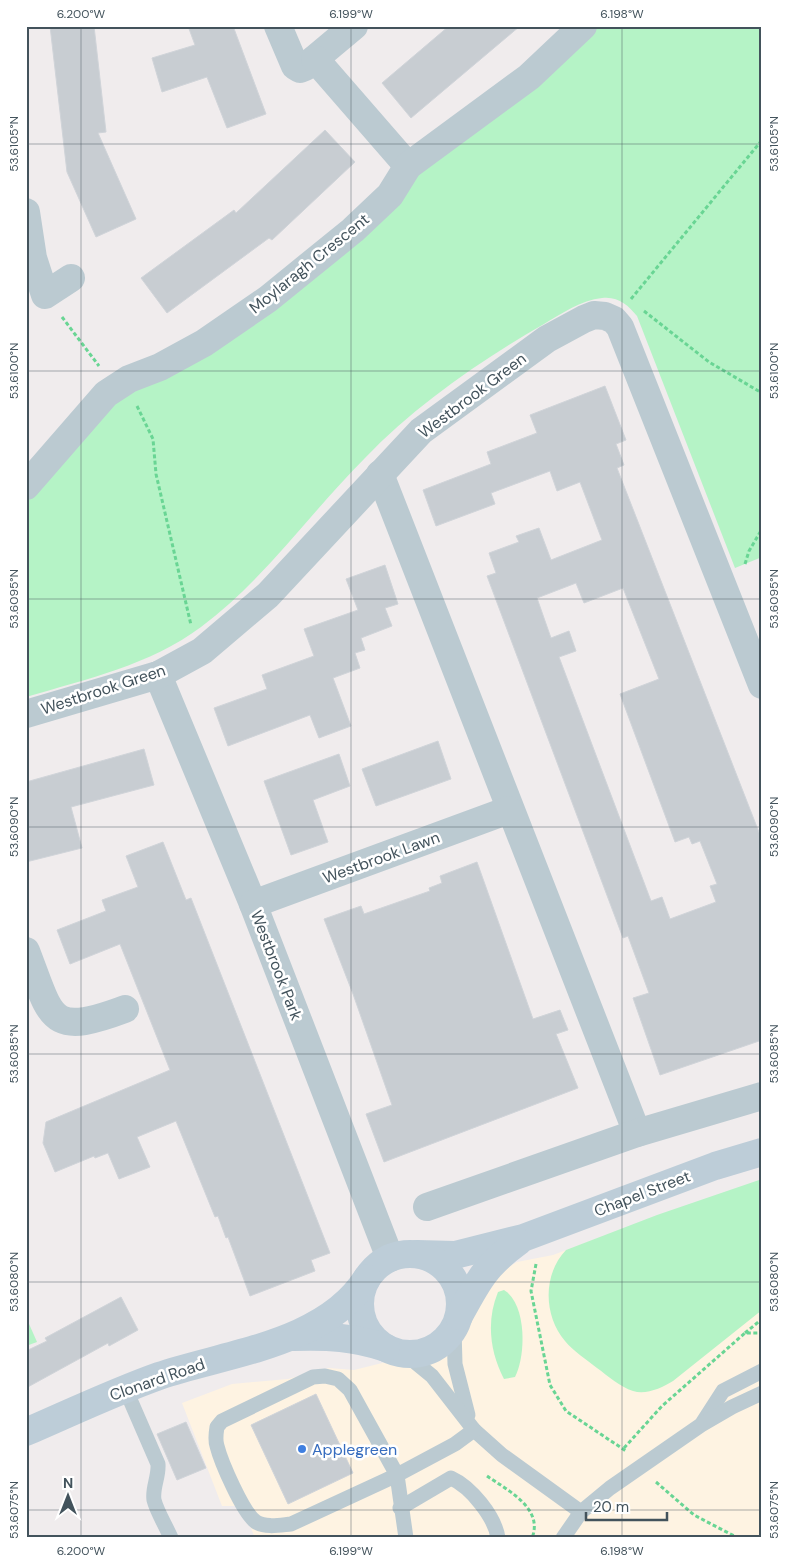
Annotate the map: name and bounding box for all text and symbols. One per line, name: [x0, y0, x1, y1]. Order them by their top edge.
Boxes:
text: 6.200°W: [57, 6, 106, 22]
text: 6.199°W: [329, 6, 373, 22]
text: 6.198°W: [600, 6, 644, 22]
text: 53.6105°N: [6, 116, 22, 172]
text: 53.6105°N: [766, 116, 782, 172]
street label: Moylaragh Crescent: [245, 209, 374, 318]
text: 53.6100°N: [6, 343, 22, 399]
text: 53.6100°N: [766, 343, 782, 399]
street label: Westbrook Green: [414, 348, 530, 443]
text: 53.6095°N: [6, 569, 22, 629]
text: 53.6095°N: [766, 569, 782, 629]
street label: Westbrook Green: [38, 659, 168, 720]
text: 53.6090°N: [6, 797, 22, 857]
text: 53.6090°N: [766, 797, 782, 857]
street label: Westbrook Lawn: [320, 827, 443, 888]
street label: Westbrook Park: [246, 907, 307, 1023]
text: 53.6085°N: [6, 1024, 22, 1084]
text: 53.6085°N: [766, 1024, 782, 1084]
street label: Chapel Street: [591, 1165, 693, 1221]
text: 53.6080°N: [6, 1252, 22, 1312]
text: 53.6080°N: [766, 1252, 782, 1312]
street label: Clonard Road: [107, 1353, 208, 1406]
place label: Applegreen: [312, 1439, 397, 1460]
marker: Applegreen: [296, 1443, 308, 1455]
north arrow: [42, 1472, 92, 1522]
text: N: [63, 1474, 73, 1492]
text: 53.6075°N: [6, 1481, 22, 1539]
text: 53.6075°N: [766, 1481, 782, 1539]
scale bar: [586, 1489, 667, 1521]
text: 20 m: [593, 1497, 629, 1517]
text: 6.200°W: [57, 1543, 106, 1559]
text: 6.199°W: [329, 1543, 373, 1559]
text: 6.198°W: [600, 1543, 644, 1559]

